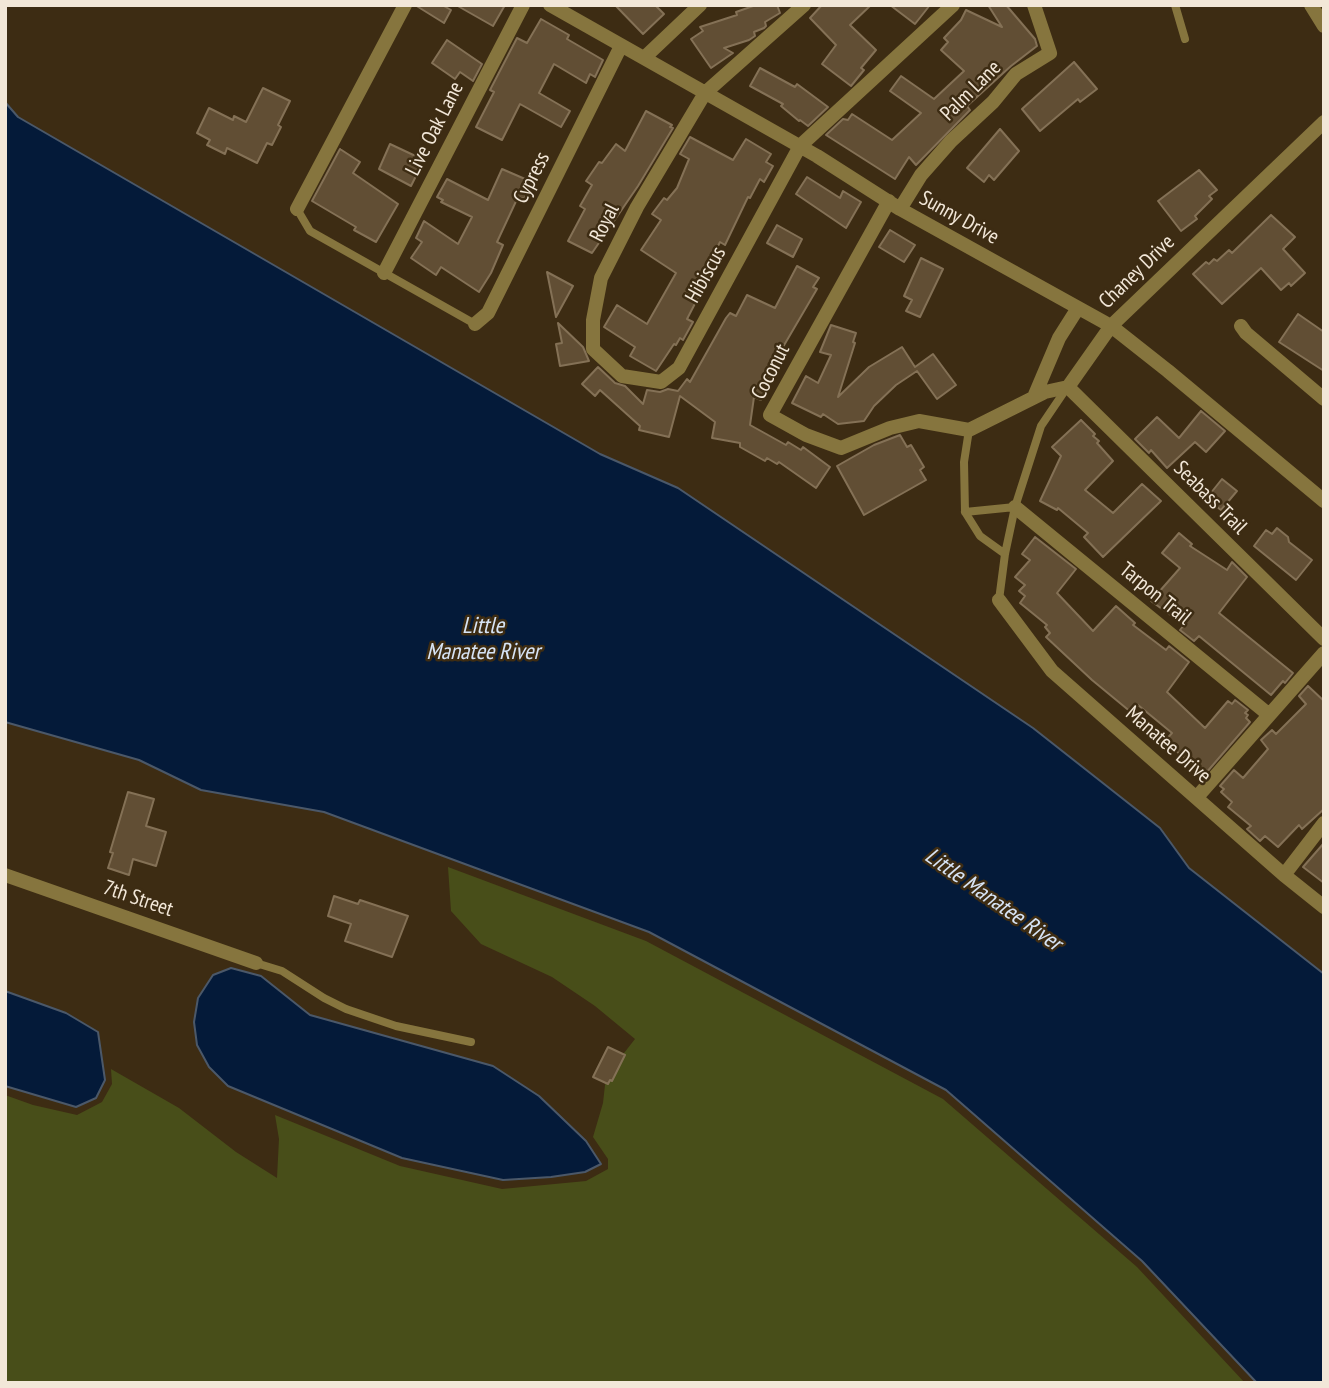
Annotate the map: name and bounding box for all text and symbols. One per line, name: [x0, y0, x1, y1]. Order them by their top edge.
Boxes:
street label: Palm Lane: [936, 56, 1006, 126]
street label: Live Oak Lane: [401, 78, 469, 180]
street label: Cypress: [508, 148, 556, 208]
street label: Sunny Drive: [915, 186, 1003, 250]
street label: Royal: [585, 200, 625, 246]
street label: Chaney Drive: [1094, 230, 1180, 314]
street label: Hibiscus: [680, 243, 732, 307]
street label: Coconut: [747, 340, 795, 404]
street label: Seabass Trail: [1168, 456, 1252, 540]
street label: Tarpon Trail: [1114, 558, 1196, 630]
water label: Little Manatee River: [426, 612, 540, 666]
street label: Manatee Drive: [1120, 701, 1216, 789]
water label: Little Manatee River: [919, 843, 1067, 957]
street label: 7th Street: [100, 875, 176, 923]

